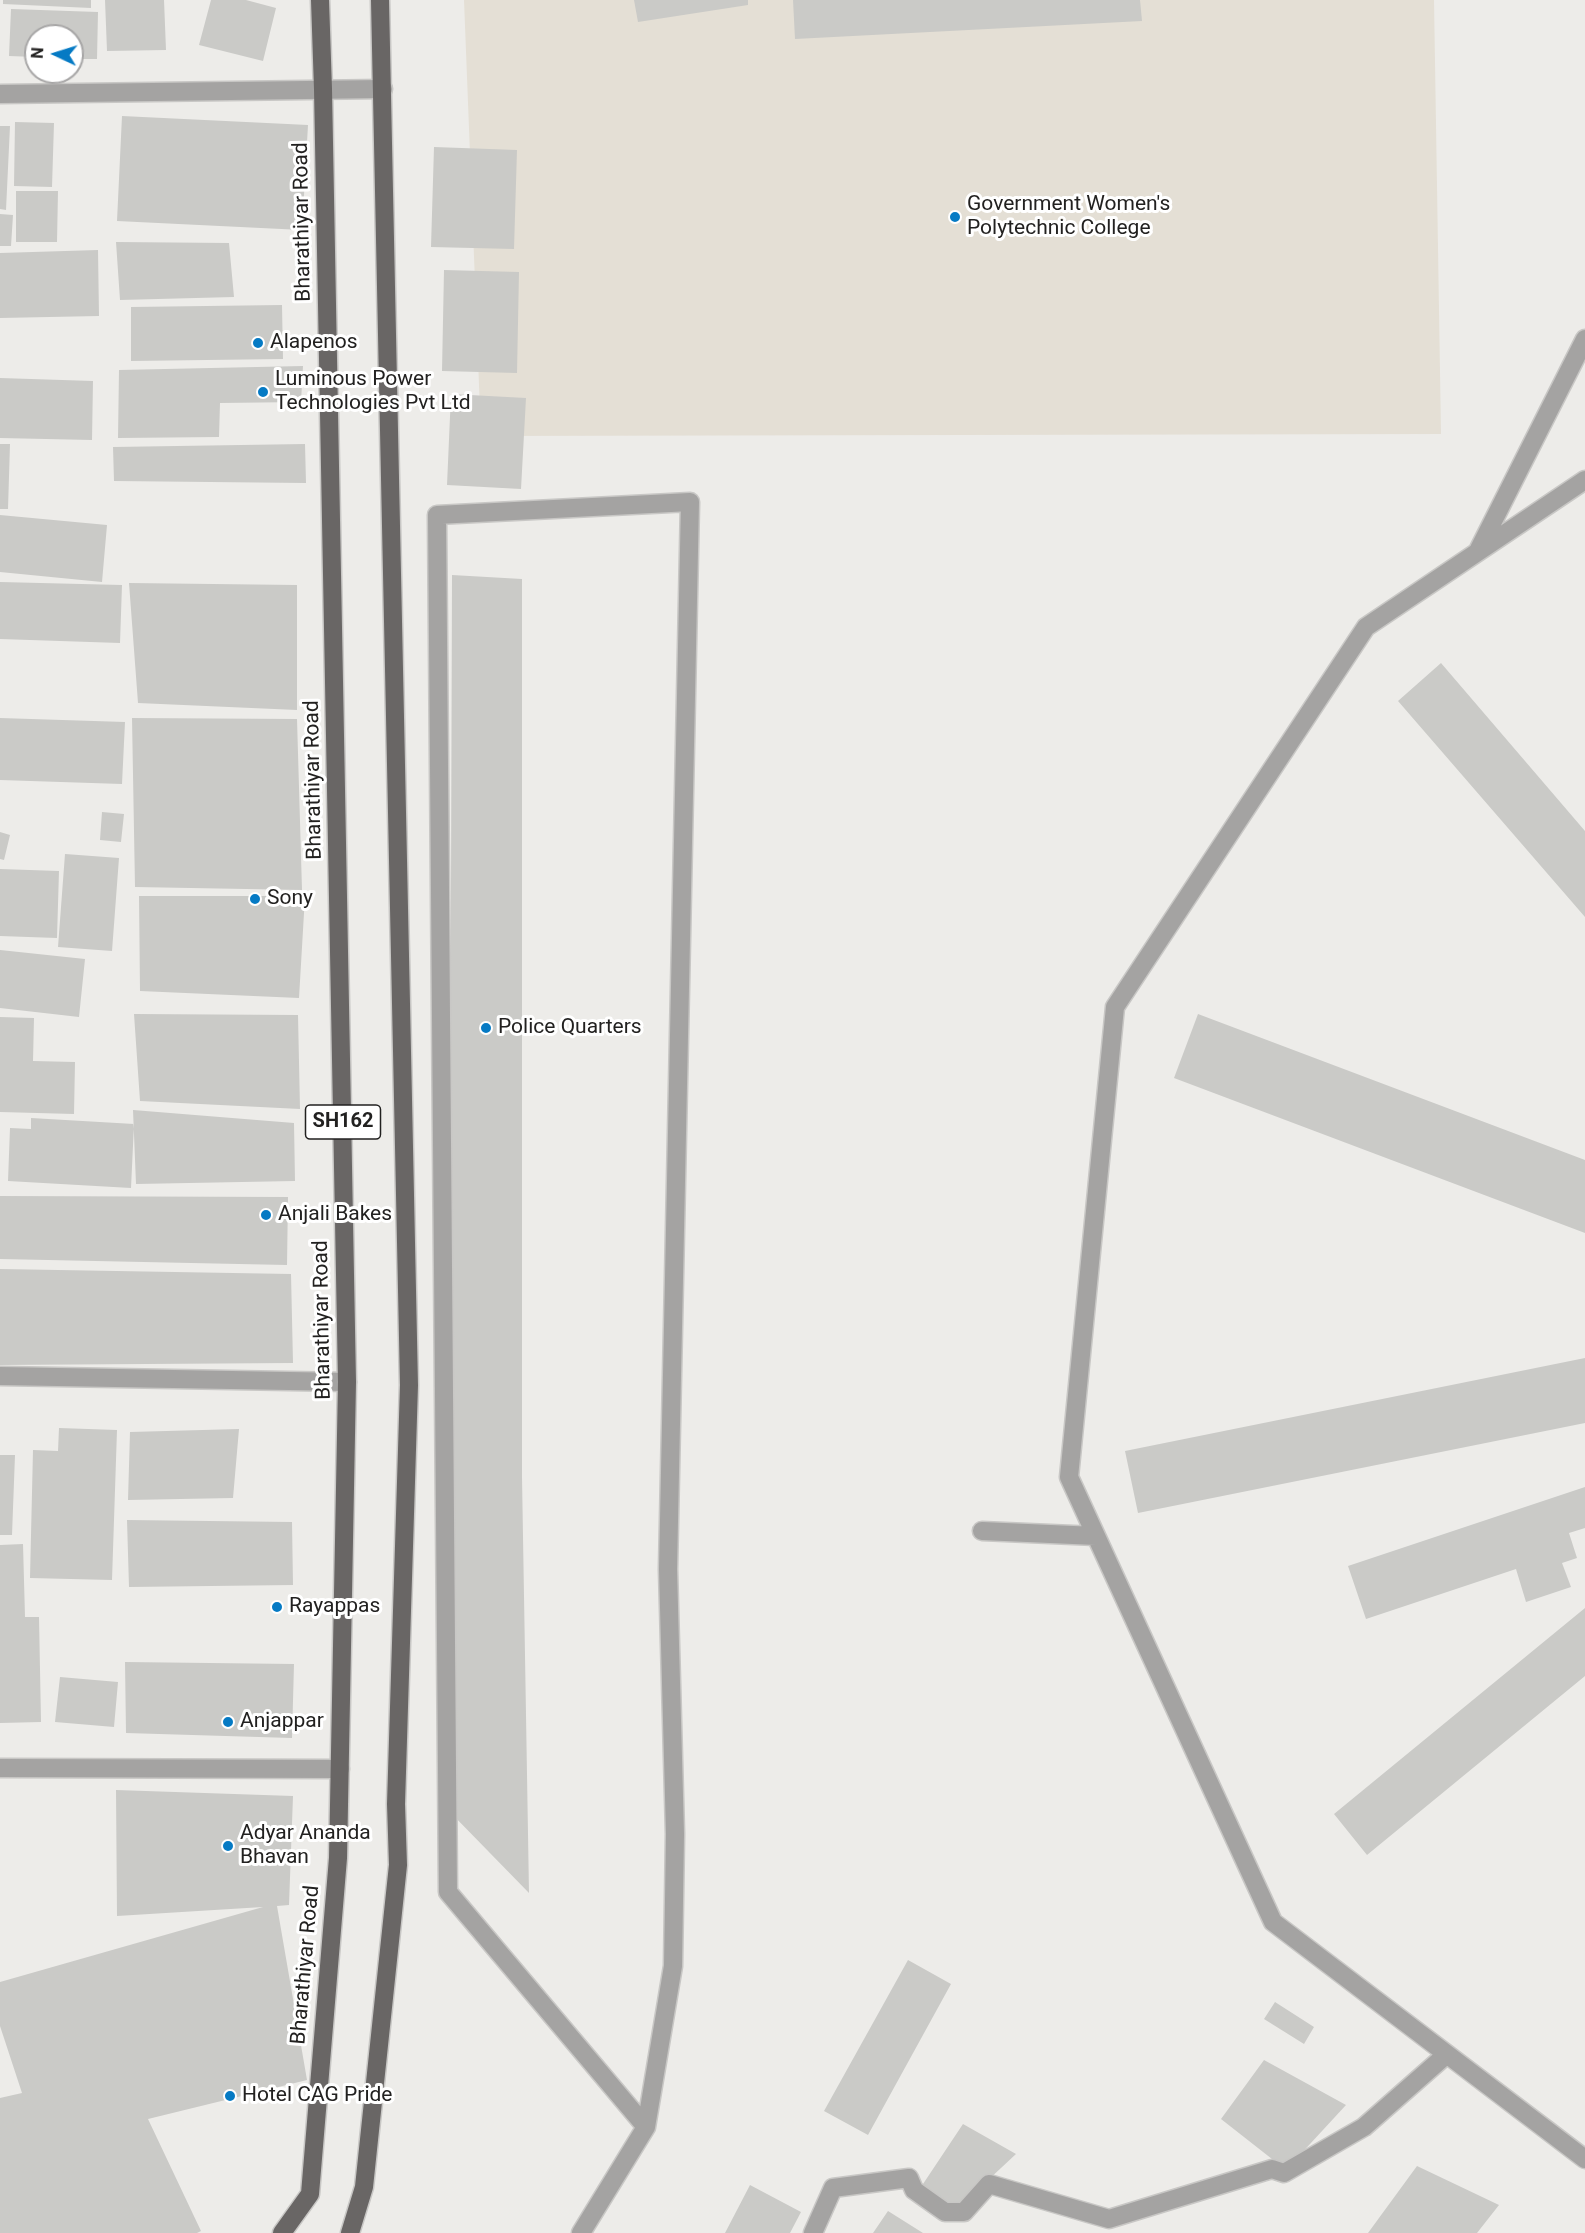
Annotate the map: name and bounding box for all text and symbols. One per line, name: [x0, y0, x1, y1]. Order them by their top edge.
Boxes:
north arrow: [24, 24, 84, 84]
text: N: [28, 47, 47, 59]
street label: Bharathiyar Road: [289, 142, 317, 302]
place label: Government Women's Polytechnic College: [967, 192, 1170, 242]
marker: Government Women's Polytechnic College: [948, 210, 962, 224]
place label: Alapenos: [270, 330, 358, 356]
marker: Alapenos: [251, 336, 265, 350]
place label: Luminous Power Technologies Pvt Ltd: [275, 367, 471, 417]
marker: Luminous Power Technologies Pvt Ltd: [256, 385, 270, 399]
street label: Bharathiyar Road: [300, 700, 328, 860]
place label: Sony: [267, 886, 313, 912]
marker: Sony: [248, 892, 262, 906]
place label: Police Quarters: [498, 1015, 642, 1041]
marker: Police Quarters: [479, 1021, 493, 1035]
road number: SH162: [306, 1105, 380, 1139]
place label: Anjali Bakes: [278, 1202, 392, 1228]
marker: Anjali Bakes: [259, 1208, 273, 1222]
street label: Bharathiyar Road: [309, 1240, 337, 1400]
place label: Rayappas: [289, 1594, 380, 1620]
marker: Rayappas: [270, 1600, 284, 1614]
place label: Anjappar: [240, 1709, 324, 1735]
marker: Anjappar: [221, 1715, 235, 1729]
place label: Adyar Ananda Bhavan: [240, 1821, 371, 1871]
marker: Adyar Ananda Bhavan: [221, 1839, 235, 1853]
street label: Bharathiyar Road: [286, 1884, 326, 2046]
place label: Hotel CAG Pride: [242, 2083, 392, 2109]
marker: Hotel CAG Pride: [223, 2089, 237, 2103]

